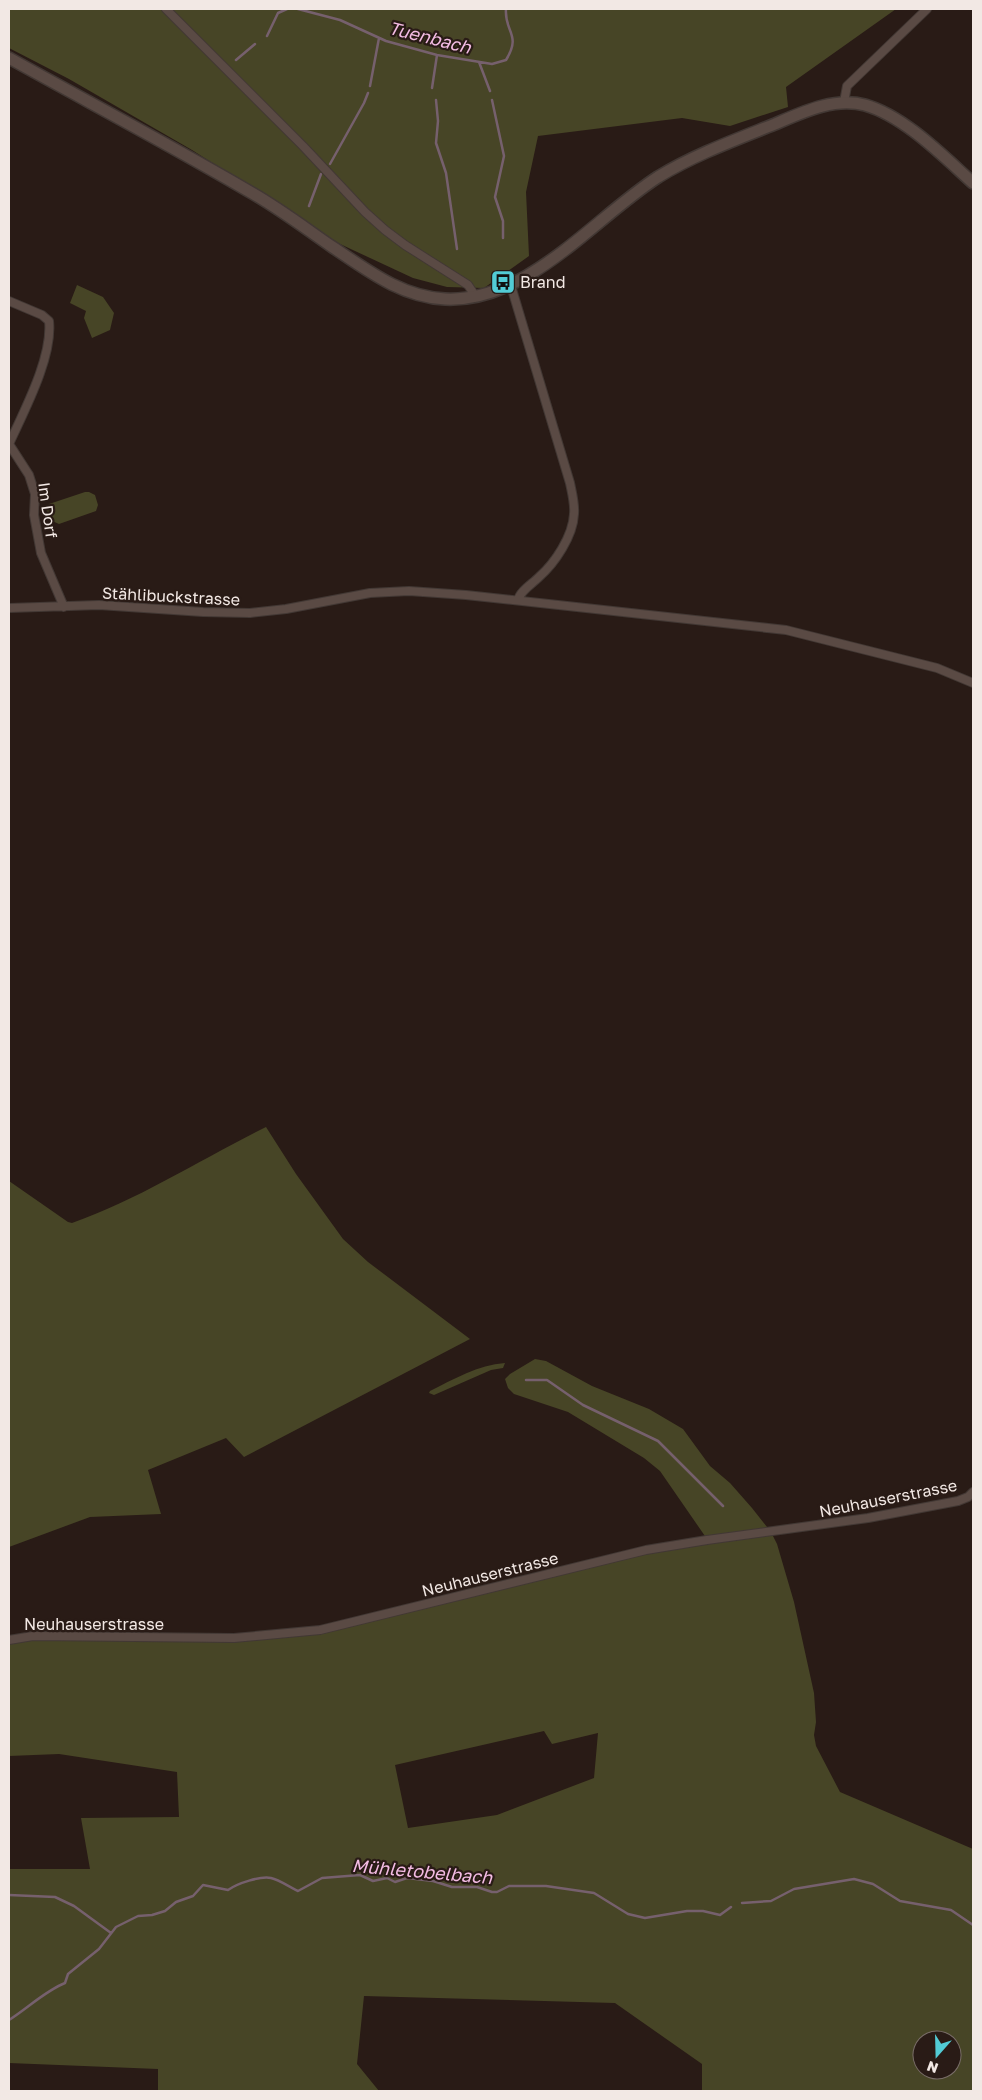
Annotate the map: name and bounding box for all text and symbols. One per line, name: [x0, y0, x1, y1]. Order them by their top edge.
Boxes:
water label: Tuenbach: [387, 16, 474, 58]
bus stop icon: Brand: [490, 269, 516, 295]
place label: Brand: [520, 272, 566, 292]
street label: Im Dorf: [34, 481, 62, 539]
street label: Stählibuckstrasse: [102, 582, 240, 610]
street label: Neuhauserstrasse: [817, 1475, 959, 1521]
street label: Neuhauserstrasse: [420, 1547, 560, 1601]
street label: Neuhauserstrasse: [24, 1614, 164, 1634]
water label: Mühletobelbach: [351, 1854, 494, 1888]
north arrow: [912, 2030, 962, 2080]
text: N: [924, 2058, 940, 2077]

